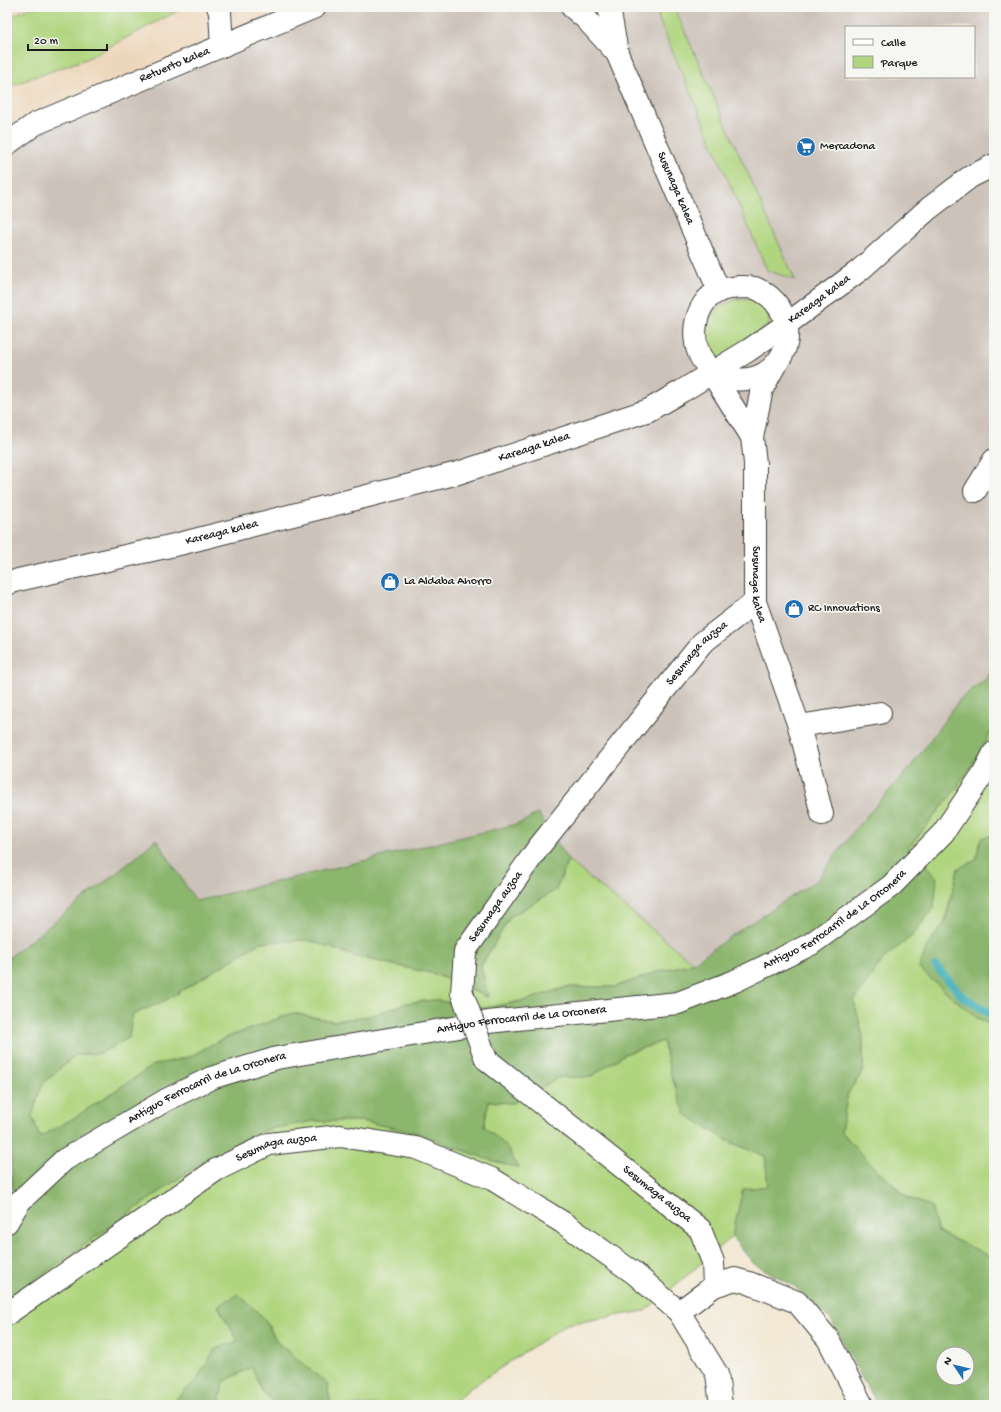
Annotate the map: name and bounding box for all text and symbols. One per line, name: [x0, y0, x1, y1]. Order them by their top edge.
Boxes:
scale bar: [28, 26, 107, 52]
legend: [845, 26, 975, 78]
text: 20 m: [34, 35, 59, 49]
text: Calle: [881, 37, 906, 51]
street label: Retuerto kalea: [138, 45, 212, 86]
text: Parque: [880, 57, 918, 71]
supermarket icon: Mercadona: [795, 136, 817, 158]
place label: Mercadona: [820, 140, 875, 154]
street label: Susunaga kalea: [653, 150, 697, 227]
street label: Kareaga kalea: [786, 272, 854, 328]
street label: Kareaga kalea: [497, 429, 572, 466]
street label: Kareaga kalea: [184, 517, 260, 549]
street label: Susunaga kalea: [748, 546, 769, 625]
shop icon: La Aldaba Ahorro: [379, 571, 401, 593]
place label: La Aldaba Ahorro: [404, 575, 492, 589]
shop icon: RC Innovations: [783, 598, 805, 620]
place label: RC Innovations: [808, 602, 881, 616]
street label: Sesumaga auzoa: [664, 618, 731, 689]
street label: Antiguo Ferrocarril de La Orconera: [761, 867, 910, 973]
street label: Sesumaga auzoa: [466, 868, 526, 945]
street label: Antiguo Ferrocarril de La Orconera: [436, 1003, 608, 1038]
street label: Antiguo Ferrocarril de La Orconera: [126, 1049, 288, 1128]
street label: Sesumaga auzoa: [234, 1132, 318, 1166]
street label: Sesumaga auzoa: [619, 1163, 694, 1226]
north arrow: [935, 1346, 975, 1386]
text: N: [941, 1355, 955, 1368]

